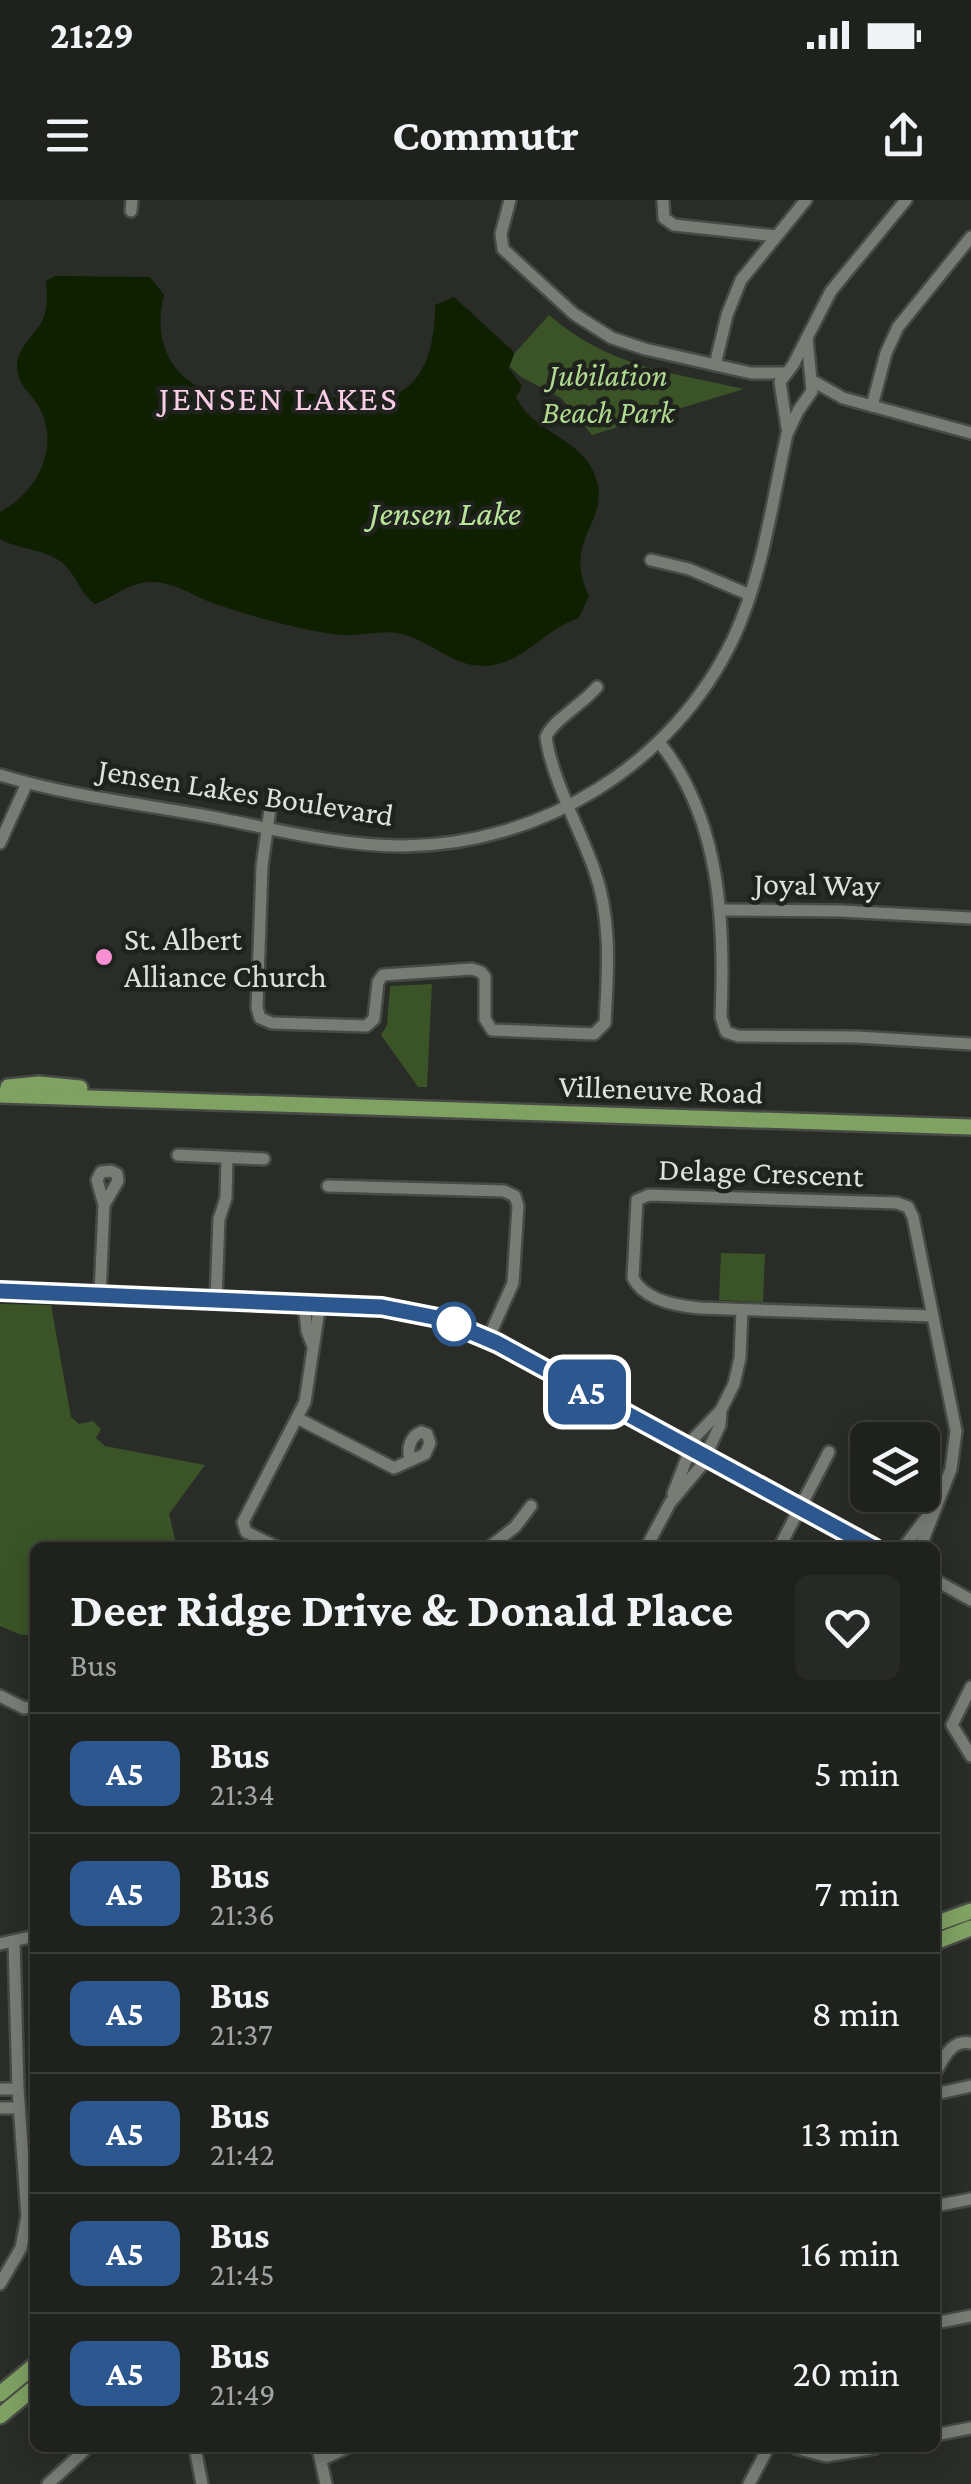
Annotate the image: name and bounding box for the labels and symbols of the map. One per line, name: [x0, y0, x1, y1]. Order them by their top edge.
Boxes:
park label: Jubilation Beach Park: [542, 357, 676, 430]
district label: JENSEN LAKES: [156, 379, 399, 418]
water label: Jensen Lake: [363, 494, 521, 533]
street label: Jensen Lakes Boulevard: [93, 750, 396, 833]
street label: Joyal Way: [751, 865, 881, 903]
place label: St. Albert Alliance Church: [124, 921, 327, 994]
marker: St. Albert Alliance Church: [93, 946, 115, 968]
street label: Villeneuve Road: [558, 1067, 764, 1111]
street label: Delage Crescent: [658, 1150, 865, 1194]
unlabelled marker: [433, 1303, 475, 1345]
line badge: A5: [542, 1360, 632, 1424]

